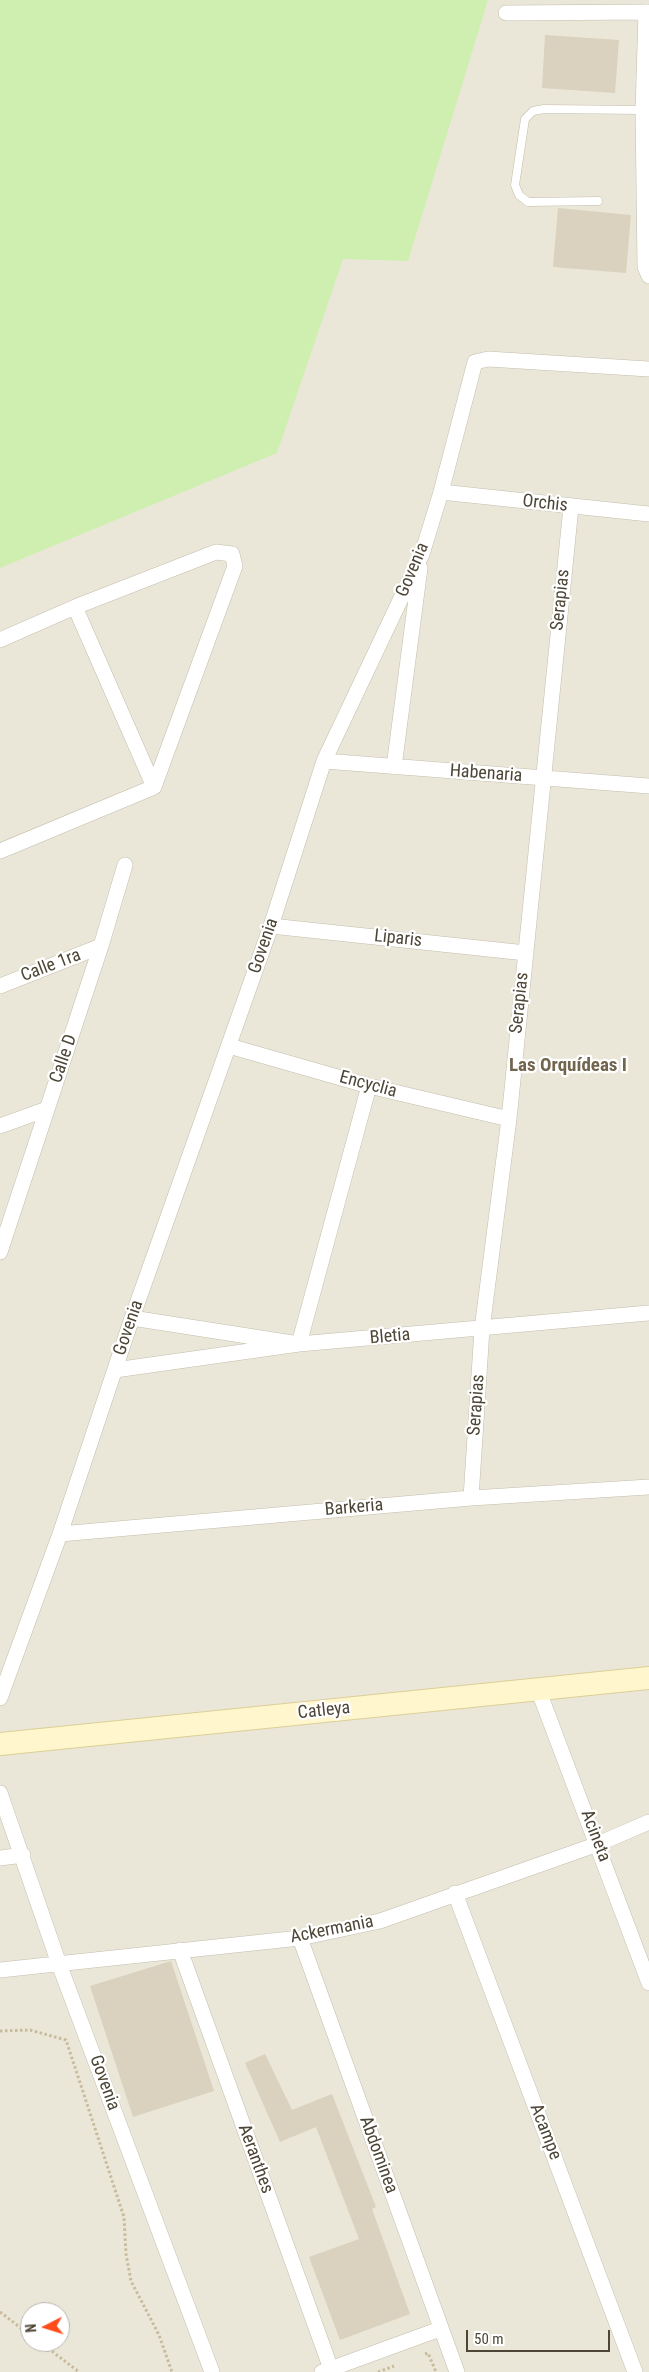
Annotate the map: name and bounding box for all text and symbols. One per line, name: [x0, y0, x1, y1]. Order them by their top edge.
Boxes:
street label: Orchis: [521, 491, 569, 517]
street label: Govenia: [392, 540, 434, 600]
street label: Serapias: [547, 568, 575, 632]
street label: Habenaria: [449, 761, 523, 787]
street label: Govenia: [245, 916, 283, 976]
street label: Liparis: [373, 926, 423, 952]
street label: Calle 1ra: [18, 945, 84, 987]
street label: Serapias: [506, 971, 534, 1035]
street label: Calle D: [46, 1032, 82, 1086]
district label: Las Orquídeas I: [509, 1055, 627, 1077]
street label: Encyclia: [337, 1067, 399, 1103]
street label: Govenia: [110, 1298, 148, 1358]
street label: Bletia: [369, 1324, 411, 1350]
street label: Serapias: [464, 1374, 490, 1436]
street label: Barkeria: [324, 1495, 384, 1521]
street label: Catleya: [297, 1698, 351, 1724]
street label: Acineta: [575, 1807, 615, 1865]
street label: Ackermania: [289, 1911, 375, 1949]
street label: Govenia: [84, 2053, 124, 2113]
street label: Acampe: [524, 2101, 566, 2163]
street label: Abdominea: [354, 2113, 402, 2197]
street label: Aeranthes: [233, 2121, 277, 2197]
north arrow: [20, 2302, 70, 2352]
scale bar: [469, 2320, 613, 2352]
text: N: [23, 2323, 39, 2333]
text: 50 m: [474, 2330, 504, 2348]

